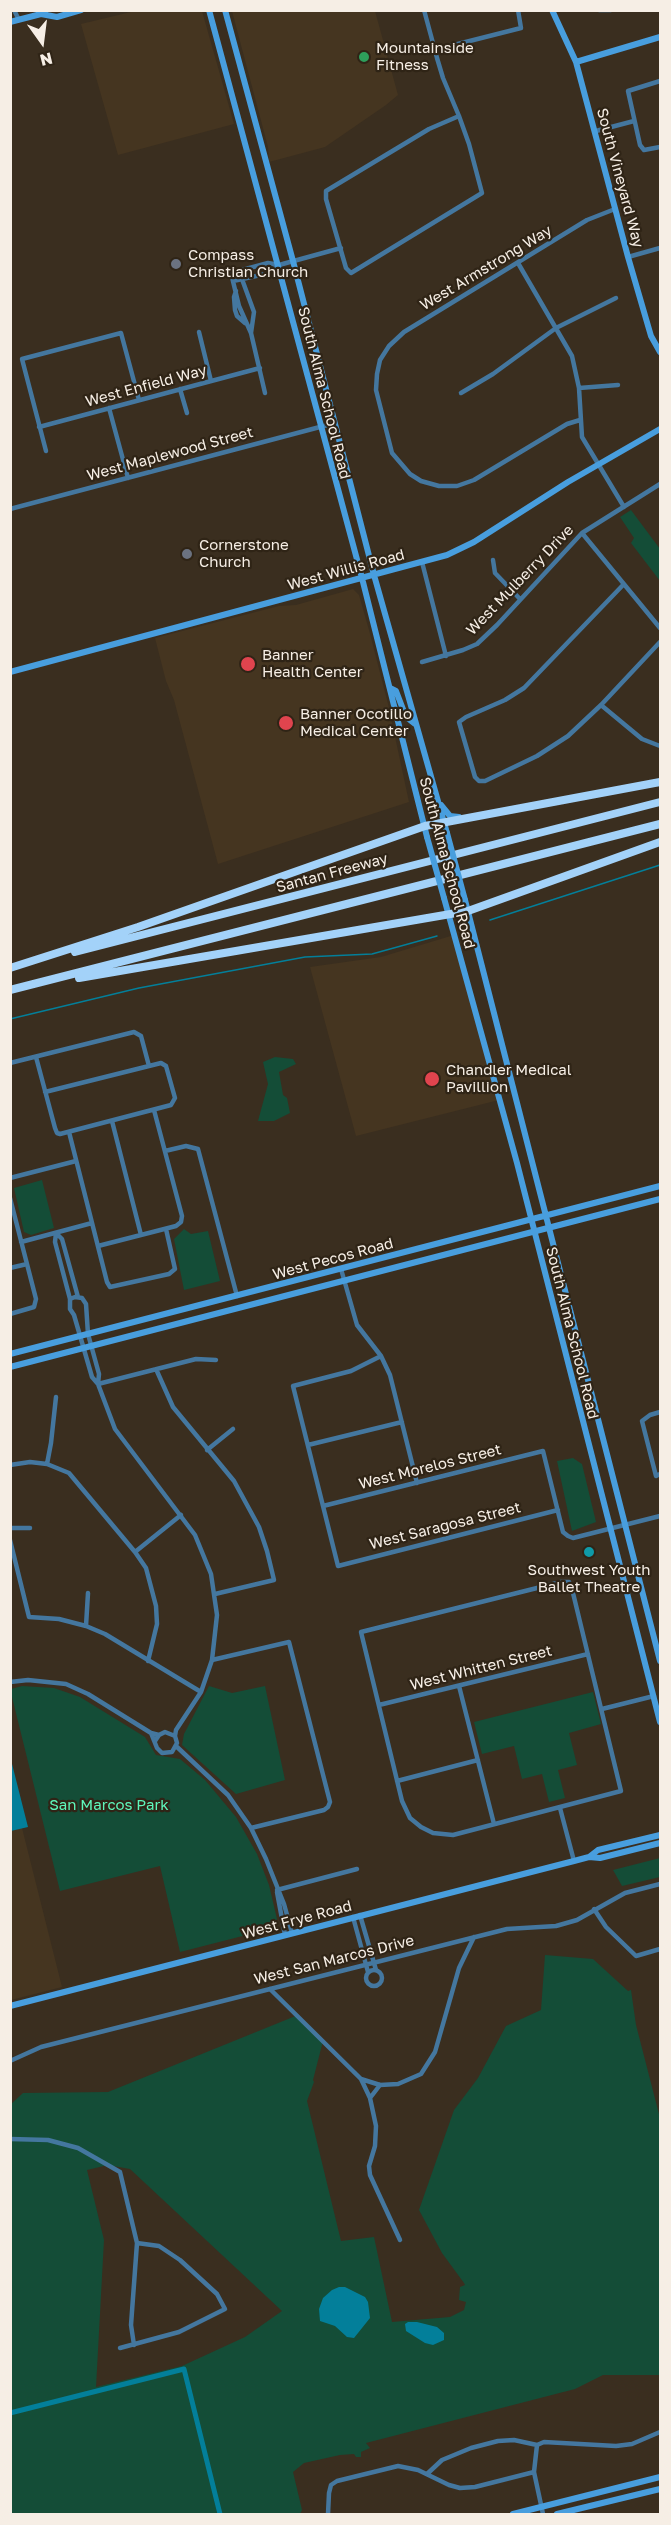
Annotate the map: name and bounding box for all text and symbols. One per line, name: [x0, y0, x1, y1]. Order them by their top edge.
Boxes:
north arrow: [12, 12, 72, 72]
place label: Mountainside Fitness: [376, 39, 474, 74]
text: N: [38, 48, 55, 71]
marker: Mountainside Fitness: [357, 50, 371, 64]
street label: South Vineyard Way: [593, 106, 647, 250]
street label: West Armstrong Way: [417, 222, 555, 314]
place label: Compass Christian Church: [188, 246, 308, 281]
marker: Compass Christian Church: [169, 257, 183, 271]
street label: South Alma School Road: [294, 305, 354, 481]
street label: West Enfield Way: [83, 361, 209, 411]
street label: West Maplewood Street: [85, 423, 255, 485]
street label: West Mulberry Drive: [463, 521, 577, 639]
place label: Cornerstone Church: [199, 536, 289, 571]
street label: West Willis Road: [285, 546, 407, 594]
marker: Cornerstone Church: [180, 547, 194, 561]
place label: Banner Health Center: [262, 646, 363, 681]
marker: Banner Health Center: [239, 655, 257, 673]
place label: Banner Ocotillo Medical Center: [300, 705, 412, 740]
marker: Banner Ocotillo Medical Center: [277, 714, 295, 732]
street label: South Alma School Road: [415, 775, 479, 951]
street label: Santan Freeway: [274, 849, 390, 897]
place label: Chandler Medical Pavillion: [446, 1061, 572, 1096]
marker: Chandler Medical Pavillion: [423, 1070, 441, 1088]
street label: West Pecos Road: [271, 1234, 395, 1284]
street label: South Alma School Road: [542, 1245, 602, 1421]
street label: West Morelos Street: [357, 1441, 503, 1493]
street label: West Saragosa Street: [368, 1498, 522, 1554]
marker: Southwest Youth Ballet Theatre: [582, 1545, 596, 1559]
place label: Southwest Youth Ballet Theatre: [528, 1561, 650, 1596]
street label: West Whitten Street: [408, 1642, 554, 1694]
park label: San Marcos Park: [49, 1796, 169, 1814]
street label: West Frye Road: [240, 1897, 354, 1943]
street label: West San Marcos Drive: [252, 1931, 416, 1989]

